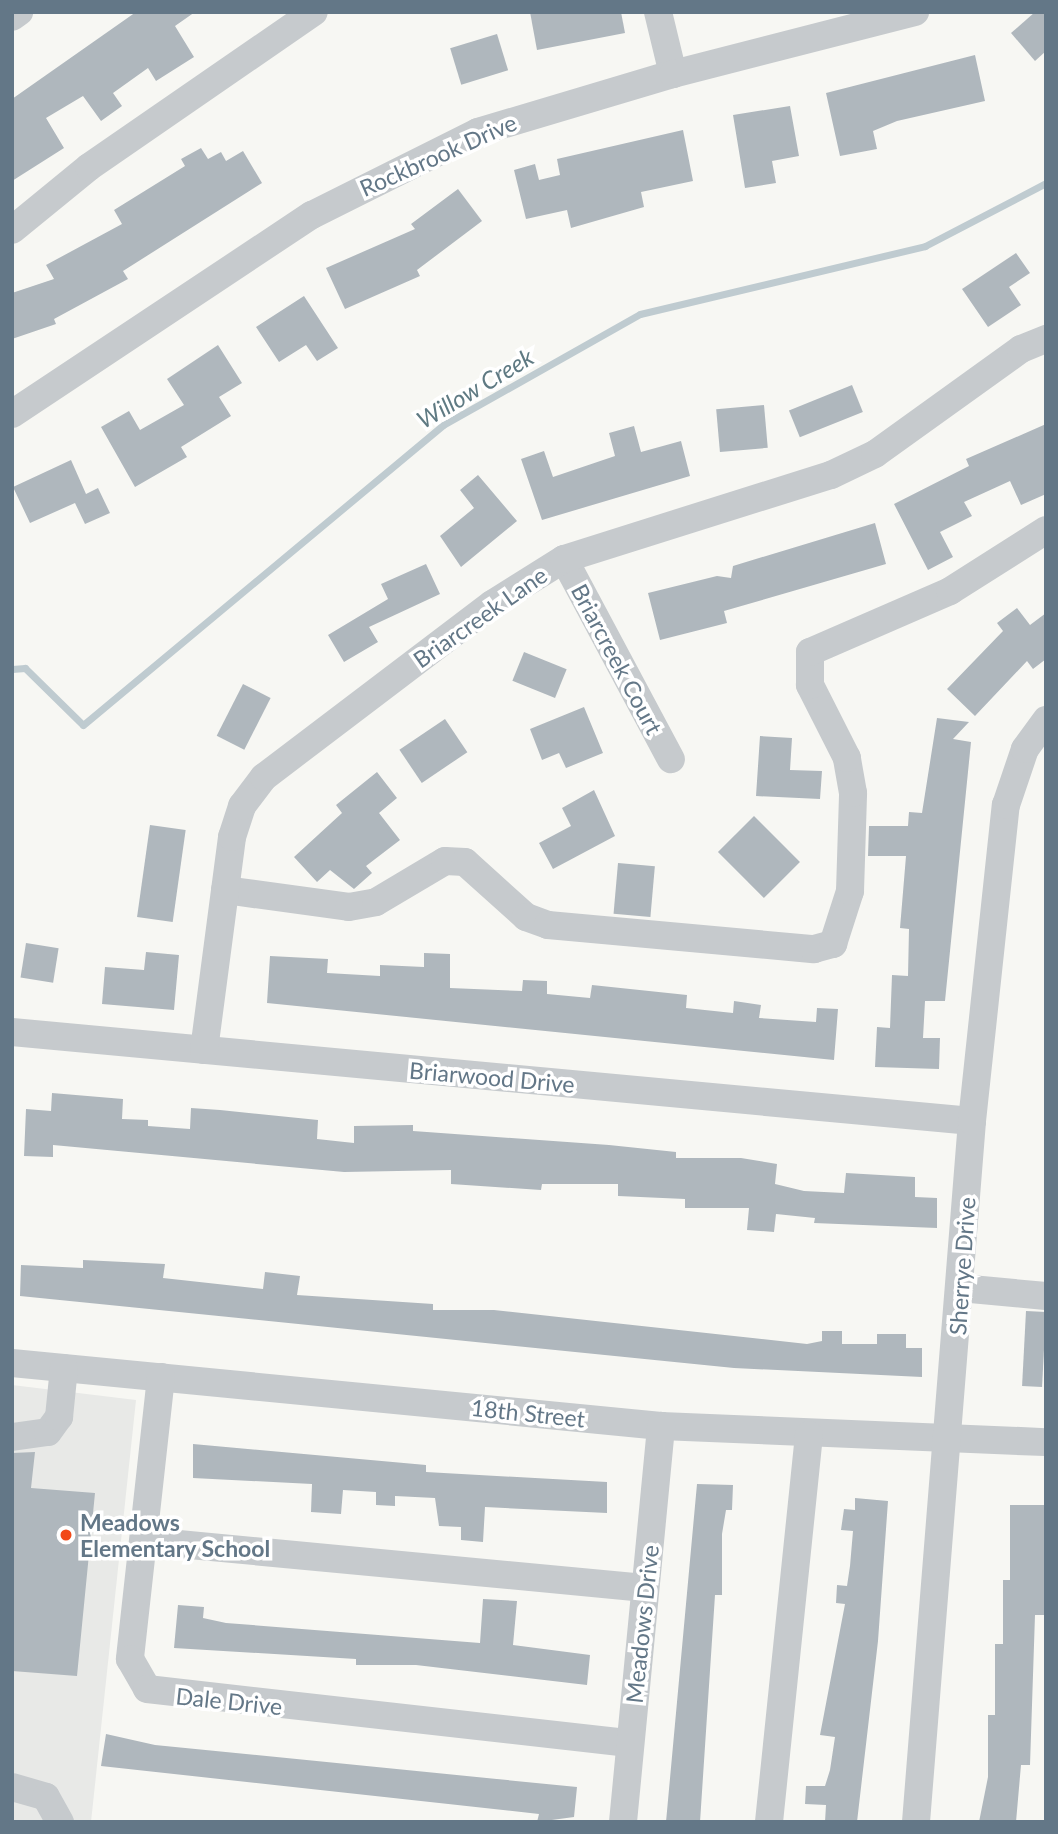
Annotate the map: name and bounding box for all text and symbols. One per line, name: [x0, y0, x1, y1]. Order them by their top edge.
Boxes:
street label: Rockbrook Drive: [355, 108, 521, 202]
water label: Willow Creek: [411, 342, 539, 434]
street label: Briarcreek Lane: [408, 561, 552, 673]
street label: Briarcreek Court: [566, 579, 668, 739]
street label: Briarwood Drive: [408, 1056, 576, 1098]
street label: Sherrye Drive: [943, 1196, 981, 1336]
street label: 18th Street: [470, 1393, 586, 1433]
place label: Meadows Elementary School: [80, 1508, 271, 1562]
marker: Meadows Elementary School: [58, 1527, 74, 1543]
street label: Meadows Drive: [620, 1544, 664, 1704]
street label: Dale Drive: [174, 1682, 284, 1720]

